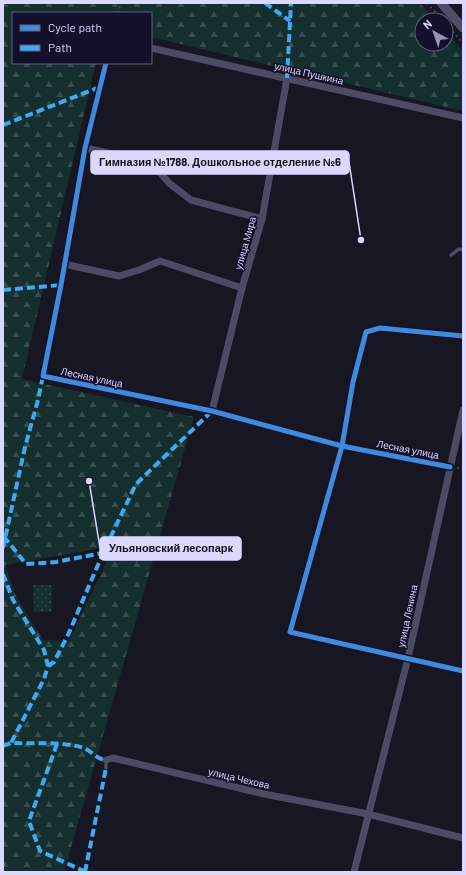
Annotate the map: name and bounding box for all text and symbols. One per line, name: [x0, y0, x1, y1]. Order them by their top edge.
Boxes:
legend: [12, 12, 152, 64]
north arrow: [414, 12, 454, 52]
text: N: [420, 17, 434, 31]
text: Cycle path: [48, 20, 102, 34]
text: Path: [48, 40, 72, 54]
street label: улица Пушкина: [273, 59, 345, 87]
callout: Гимназия №1788. Дошкольное отделение №6: [91, 151, 349, 174]
text: Гимназия №1788. Дошкольное отделение №6: [99, 155, 341, 168]
street label: улица Мира: [232, 215, 258, 271]
street label: Лесная улица: [60, 365, 125, 390]
street label: Лесная улица: [376, 437, 441, 461]
callout: Ульяновский лесопарк: [100, 537, 241, 560]
text: Ульяновский лесопарк: [109, 541, 234, 554]
street label: улица Ленина: [394, 583, 420, 648]
street label: улица Чехова: [207, 765, 271, 791]

